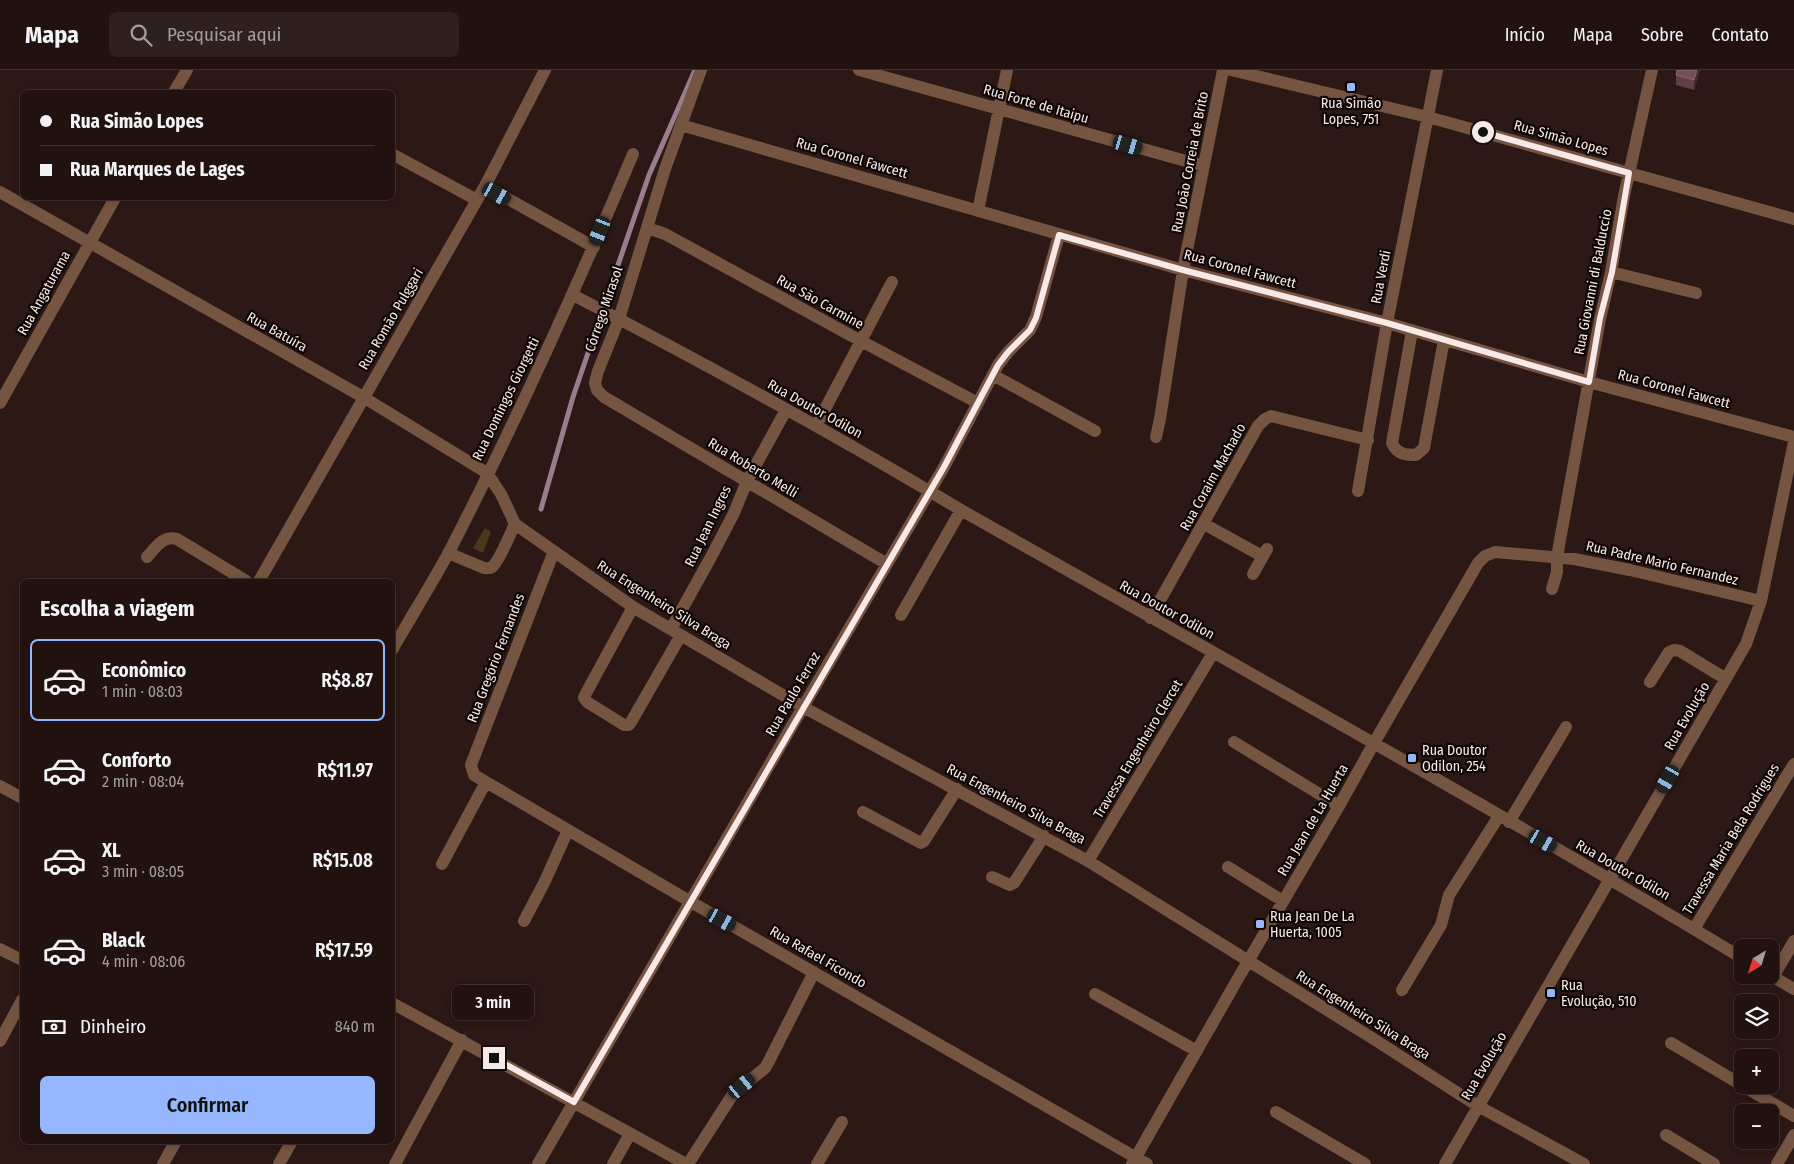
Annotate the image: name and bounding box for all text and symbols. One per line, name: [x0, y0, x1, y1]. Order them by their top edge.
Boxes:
search box: [109, 12, 459, 57]
text: Mapa: [25, 21, 79, 49]
icon: search: [127, 21, 155, 49]
text: Pesquisar aqui: [167, 23, 281, 46]
text: Início: [1505, 24, 1545, 46]
text: Mapa: [1573, 24, 1613, 46]
text: Sobre: [1641, 24, 1684, 46]
text: Contato: [1712, 24, 1769, 46]
street label: Rua Forte de Itaipu: [981, 81, 1091, 127]
marker: Rua Simão Lopes, 751: [1345, 81, 1357, 93]
street label: Rua João Correia de Brito: [1168, 90, 1212, 234]
place label: Rua Simão Lopes, 751: [1321, 95, 1381, 128]
text: Rua Simão Lopes: [70, 110, 204, 133]
street label: Rua Simão Lopes: [1512, 116, 1610, 160]
route start: [1472, 121, 1494, 143]
street label: Rua Coronel Fawcett: [794, 134, 910, 182]
car: [1111, 134, 1144, 156]
text: Rua Marques de Lages: [70, 158, 245, 181]
car: [480, 180, 513, 208]
street label: Rua Giovanni di Balduccio: [1571, 208, 1615, 356]
car: [587, 214, 612, 248]
street label: Rua Coronel Fawcett: [1182, 246, 1298, 292]
street label: Rua Angaturama: [14, 248, 74, 338]
street label: Rua Verdi: [1367, 249, 1395, 305]
street label: Córrego Mirasol: [581, 264, 627, 354]
street label: Rua Romão Pulggari: [355, 265, 427, 373]
street label: Rua São Carmine: [774, 271, 867, 333]
street label: Rua Batuíra: [244, 308, 310, 356]
street label: Rua Domingos Giorgetti: [469, 335, 543, 463]
street label: Rua Coronel Fawcett: [1616, 366, 1732, 412]
street label: Rua Doutor Odilon: [765, 376, 865, 442]
street label: Rua Coraim Machado: [1176, 420, 1250, 534]
street label: Rua Roberto Melli: [705, 434, 801, 502]
street label: Rua Jean Ingres: [681, 483, 735, 569]
street label: Rua Padre Mario Fernandez: [1584, 537, 1740, 589]
street label: Rua Engenheiro Silva Braga: [594, 557, 734, 653]
street label: Rua Doutor Odilon: [1117, 577, 1217, 643]
street label: Rua Gregório Fernandes: [464, 591, 528, 725]
text: Escolha a viagem: [40, 595, 195, 622]
street label: Rua Paulo Ferraz: [762, 648, 824, 739]
icon: car: [42, 658, 87, 703]
text: Econômico: [102, 659, 186, 682]
text: R$8.87: [321, 669, 373, 692]
street label: Travessa Engenheiro Clercet: [1090, 676, 1186, 821]
street label: Rua Evolução: [1661, 679, 1713, 753]
text: 1 min · 08:03: [102, 682, 183, 701]
place label: Rua Doutor Odilon, 254: [1422, 742, 1487, 775]
icon: car: [42, 748, 87, 793]
text: Conforto: [102, 749, 171, 772]
marker: Rua Doutor Odilon, 254: [1406, 752, 1418, 764]
text: R$11.97: [317, 759, 373, 782]
street label: Rua Engenheiro Silva Braga: [944, 760, 1088, 848]
street label: Travessa Maria Bela Rodrigues: [1679, 760, 1783, 918]
street label: Rua Jean de La Huerta: [1274, 761, 1352, 879]
car: [1654, 762, 1681, 796]
text: 2 min · 08:04: [102, 772, 184, 791]
car: [1526, 827, 1559, 855]
street label: Rua Doutor Odilon: [1573, 836, 1673, 904]
icon: car: [42, 838, 87, 883]
text: XL: [102, 839, 121, 862]
text: R$15.08: [313, 849, 373, 872]
text: 3 min · 08:05: [102, 862, 184, 881]
car: [705, 906, 738, 934]
place label: Rua Jean De La Huerta, 1005: [1270, 908, 1355, 941]
marker: Rua Jean De La Huerta, 1005: [1254, 918, 1266, 930]
street label: Rua Rafael Ficondo: [767, 922, 869, 992]
icon: car: [42, 928, 87, 973]
text: Black: [102, 929, 145, 952]
text: R$17.59: [315, 939, 373, 962]
north arrow: [1734, 939, 1779, 984]
map controls: [1734, 939, 1779, 1149]
text: 4 min · 08:06: [102, 952, 185, 971]
street label: Rua Engenheiro Silva Braga: [1293, 967, 1433, 1063]
place label: Rua Evolução, 510: [1561, 977, 1637, 1010]
callout: 3 min: [453, 986, 535, 1020]
marker: Rua Evolução, 510: [1545, 987, 1557, 999]
text: 3 min: [475, 993, 511, 1012]
button: layers: [1734, 994, 1779, 1039]
icon: cash: [40, 1013, 68, 1041]
text: Dinheiro: [80, 1015, 146, 1038]
text: 840 m: [335, 1017, 375, 1036]
street label: Rua Evolução: [1458, 1029, 1510, 1103]
route end: [483, 1047, 505, 1069]
button: +: [1734, 1049, 1779, 1094]
car: [725, 1071, 758, 1101]
button: Confirmar: [40, 1076, 375, 1134]
button: −: [1734, 1104, 1779, 1149]

